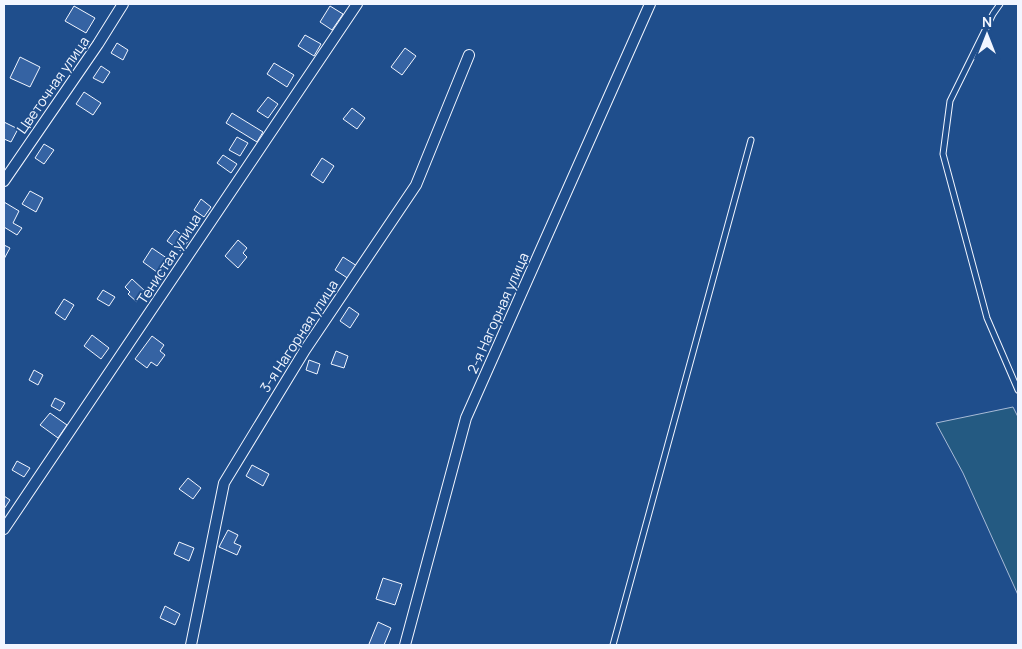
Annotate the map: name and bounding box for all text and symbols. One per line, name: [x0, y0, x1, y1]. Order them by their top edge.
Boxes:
north arrow: [962, 10, 1012, 60]
text: N: [982, 12, 992, 31]
street label: Цветочная улица: [12, 32, 93, 137]
street label: Тенистая улица: [132, 210, 205, 308]
street label: 2-я Нагорная улица: [462, 249, 533, 376]
street label: 3-я Нагорная улица: [255, 276, 342, 396]

